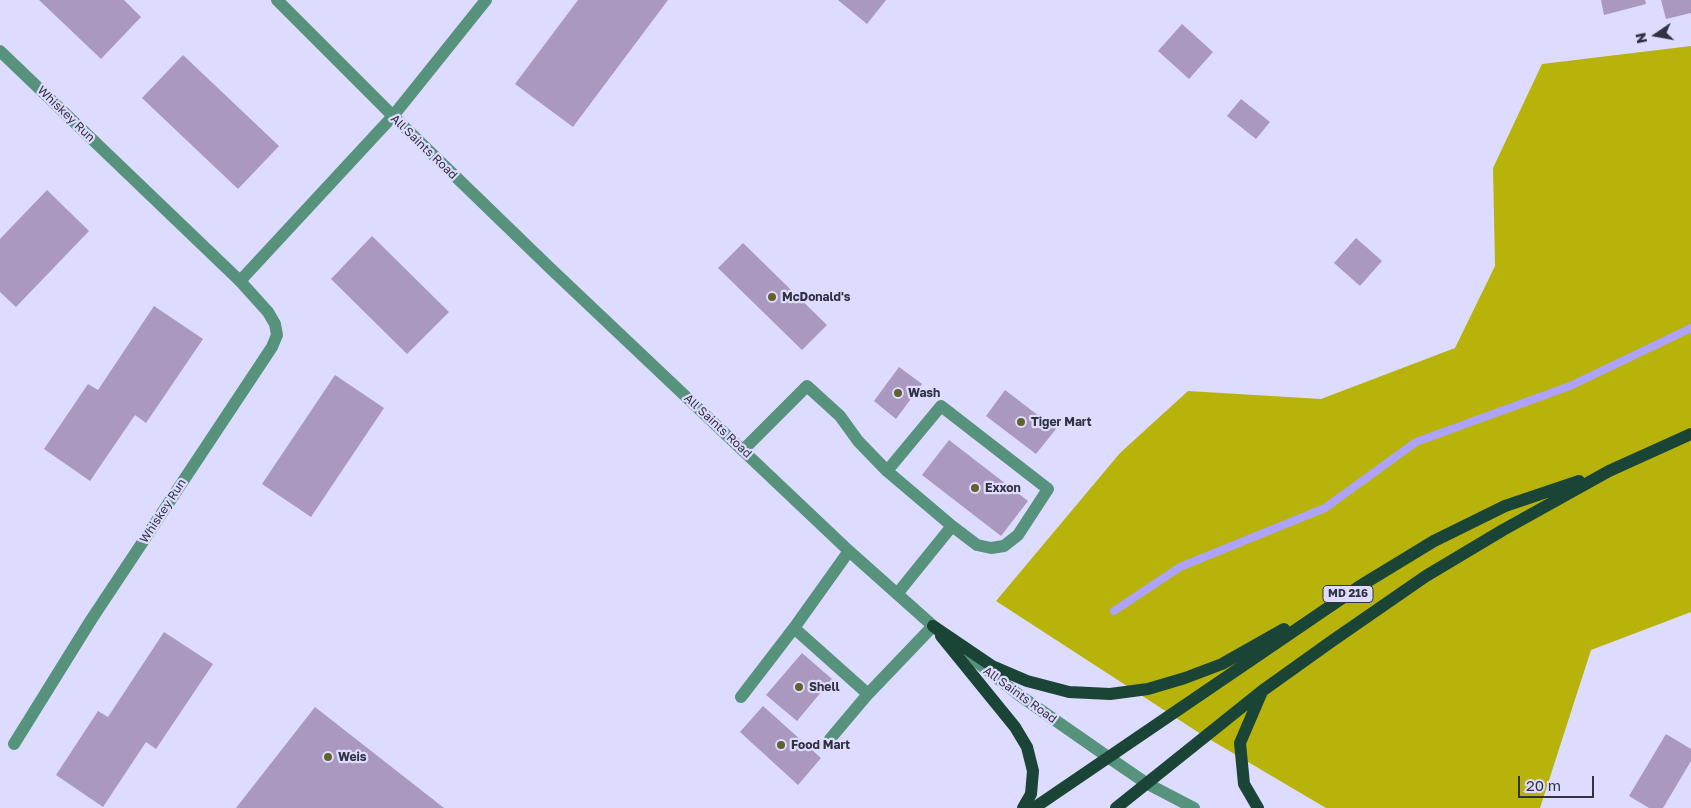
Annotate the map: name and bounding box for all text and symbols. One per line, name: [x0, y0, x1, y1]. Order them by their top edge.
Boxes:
north arrow: [1631, 10, 1681, 60]
text: N: [1631, 31, 1650, 45]
street label: Whiskey Run: [34, 83, 98, 145]
street label: All Saints Road: [388, 112, 460, 182]
place label: McDonald's: [782, 290, 851, 304]
marker: McDonald's: [766, 291, 778, 303]
place label: Wash: [908, 386, 940, 400]
marker: Wash: [892, 387, 904, 399]
street label: All Saints Road: [681, 391, 755, 461]
place label: Tiger Mart: [1031, 415, 1092, 429]
marker: Tiger Mart: [1015, 416, 1027, 428]
street label: Whiskey Run: [137, 476, 189, 546]
place label: Exxon: [985, 481, 1021, 495]
marker: Exxon: [969, 482, 981, 494]
road number: MD 216: [1323, 586, 1373, 602]
street label: All Saints Road: [981, 664, 1059, 726]
place label: Shell: [809, 680, 839, 694]
marker: Shell: [793, 681, 805, 693]
place label: Food Mart: [791, 738, 850, 752]
marker: Food Mart: [775, 739, 787, 751]
place label: Weis: [338, 750, 366, 764]
marker: Weis: [322, 751, 334, 763]
scale bar: [1521, 766, 1597, 798]
text: 20 m: [1526, 776, 1561, 794]

